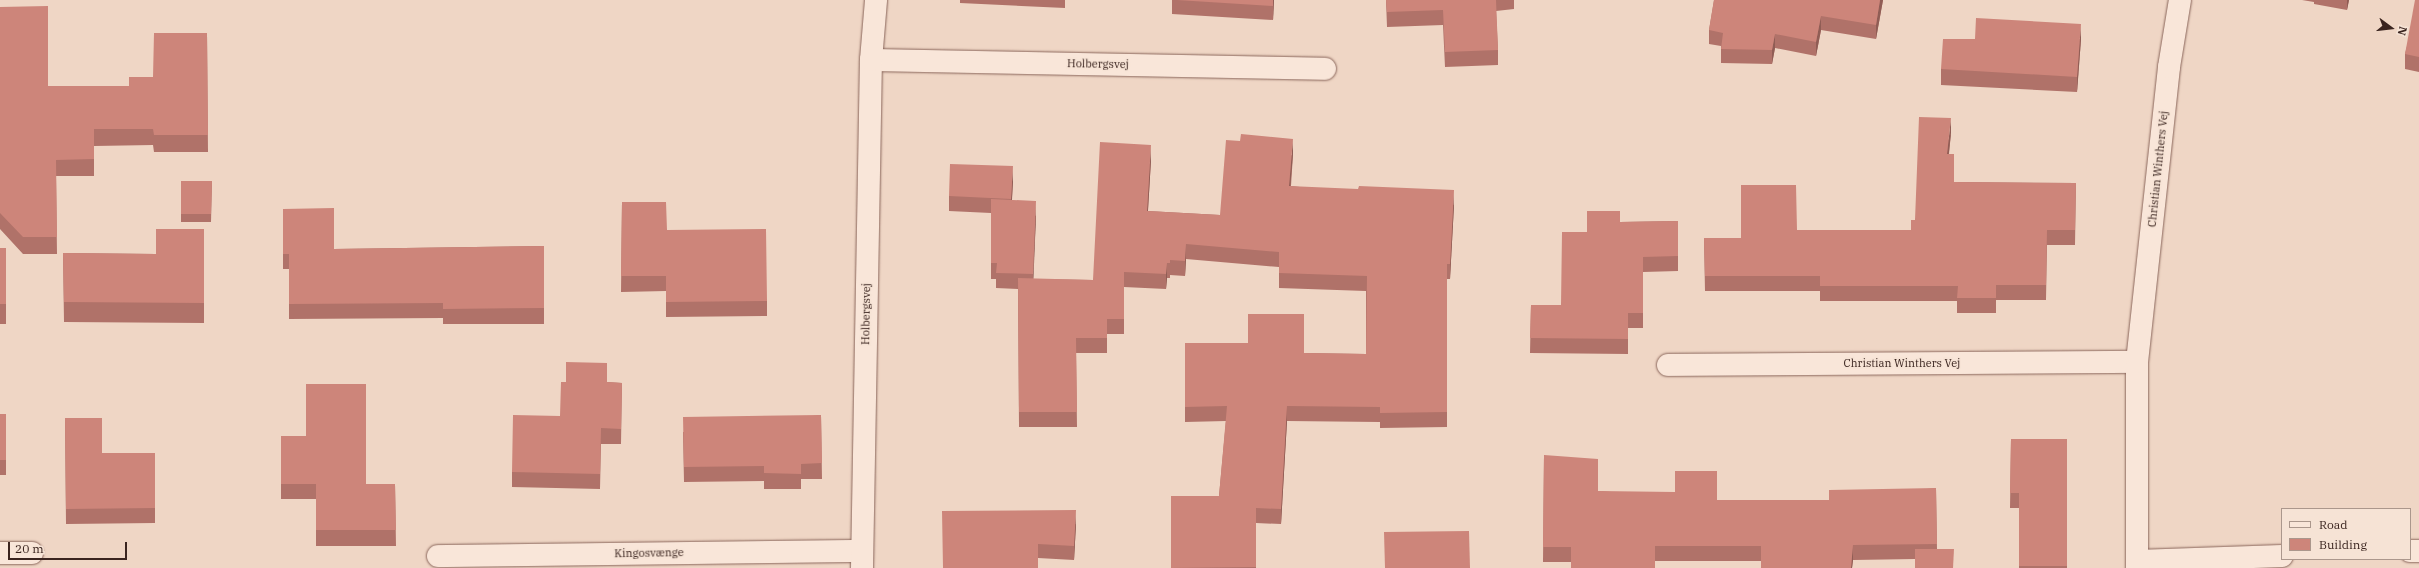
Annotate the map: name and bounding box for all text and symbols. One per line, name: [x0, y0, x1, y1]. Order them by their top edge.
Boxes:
north arrow: [2371, 8, 2411, 48]
text: N: [2395, 25, 2410, 37]
street label: Holbergsvej: [1067, 57, 1129, 71]
street label: Christian Winthers Vej: [2145, 110, 2171, 228]
street label: Holbergsvej: [859, 283, 873, 345]
street label: Christian Winthers Vej: [1844, 356, 1960, 370]
legend: [2281, 508, 2411, 560]
text: Road: [2319, 517, 2348, 532]
scale bar: [10, 534, 129, 560]
text: Building: [2319, 537, 2367, 552]
text: 20 m: [15, 541, 44, 556]
street label: Kingosvænge: [614, 546, 684, 560]

